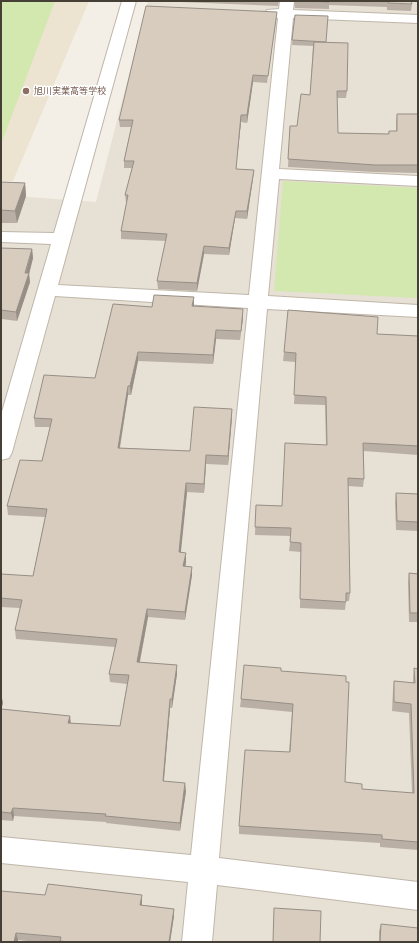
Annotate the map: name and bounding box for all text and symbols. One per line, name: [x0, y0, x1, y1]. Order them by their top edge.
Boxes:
marker: 旭川実業高等学校: [21, 86, 31, 96]
place label: 旭川実業高等学校: [34, 86, 106, 96]

